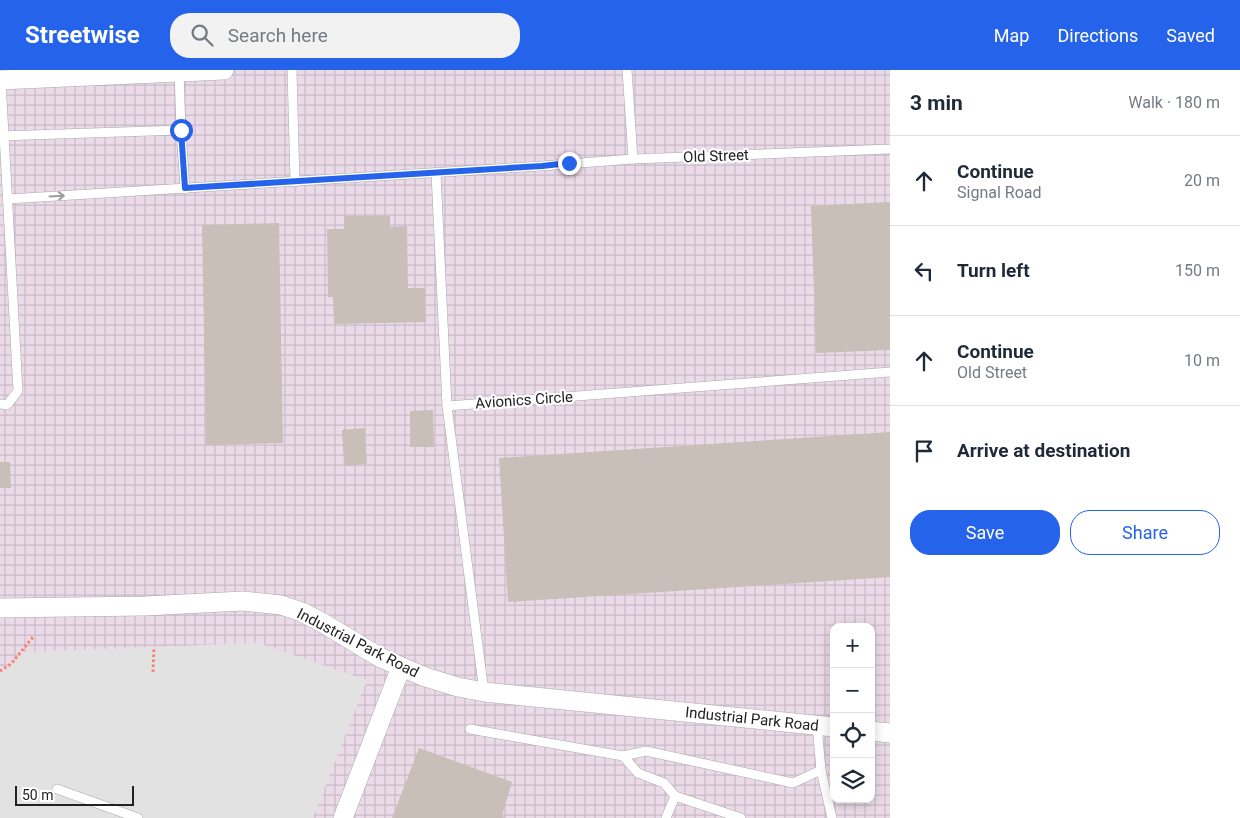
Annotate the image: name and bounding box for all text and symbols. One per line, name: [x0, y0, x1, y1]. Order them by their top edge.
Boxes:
search box: [170, 13, 520, 58]
text: Streetwise: [25, 21, 140, 49]
icon: search: [188, 21, 216, 49]
text: Search here: [228, 24, 328, 47]
text: Map: [994, 25, 1029, 46]
text: Directions: [1057, 25, 1138, 46]
text: Saved: [1166, 25, 1215, 46]
text: 3 min: [910, 91, 963, 115]
text: Walk · 180 m: [1128, 93, 1220, 112]
route start: [170, 119, 193, 142]
street label: Old Street: [683, 146, 749, 166]
route end: [558, 152, 581, 175]
text: Continue: [957, 160, 1034, 183]
icon: ahead: [910, 167, 938, 195]
text: 20 m: [1184, 171, 1220, 190]
text: Signal Road: [957, 183, 1041, 202]
one-way arrow: [48, 192, 64, 201]
icon: left: [910, 257, 938, 285]
text: Turn left: [957, 259, 1030, 282]
text: 150 m: [1175, 261, 1220, 280]
text: Continue: [957, 340, 1034, 363]
icon: ahead: [910, 347, 938, 375]
text: 10 m: [1184, 351, 1220, 370]
text: Old Street: [957, 363, 1027, 382]
street label: Avionics Circle: [475, 388, 574, 412]
icon: arrive: [910, 437, 938, 465]
text: Arrive at destination: [957, 439, 1130, 462]
button: Save: [910, 510, 1060, 555]
button: Share: [1070, 510, 1220, 555]
street label: Industrial Park Road: [294, 604, 422, 682]
map controls: [830, 623, 875, 803]
button: +: [830, 623, 875, 668]
button: −: [830, 668, 875, 713]
street label: Industrial Park Road: [684, 703, 820, 735]
button: locate: [830, 713, 875, 758]
button: layers: [830, 758, 875, 803]
scale bar: [15, 783, 134, 806]
text: 50 m: [22, 787, 54, 803]

